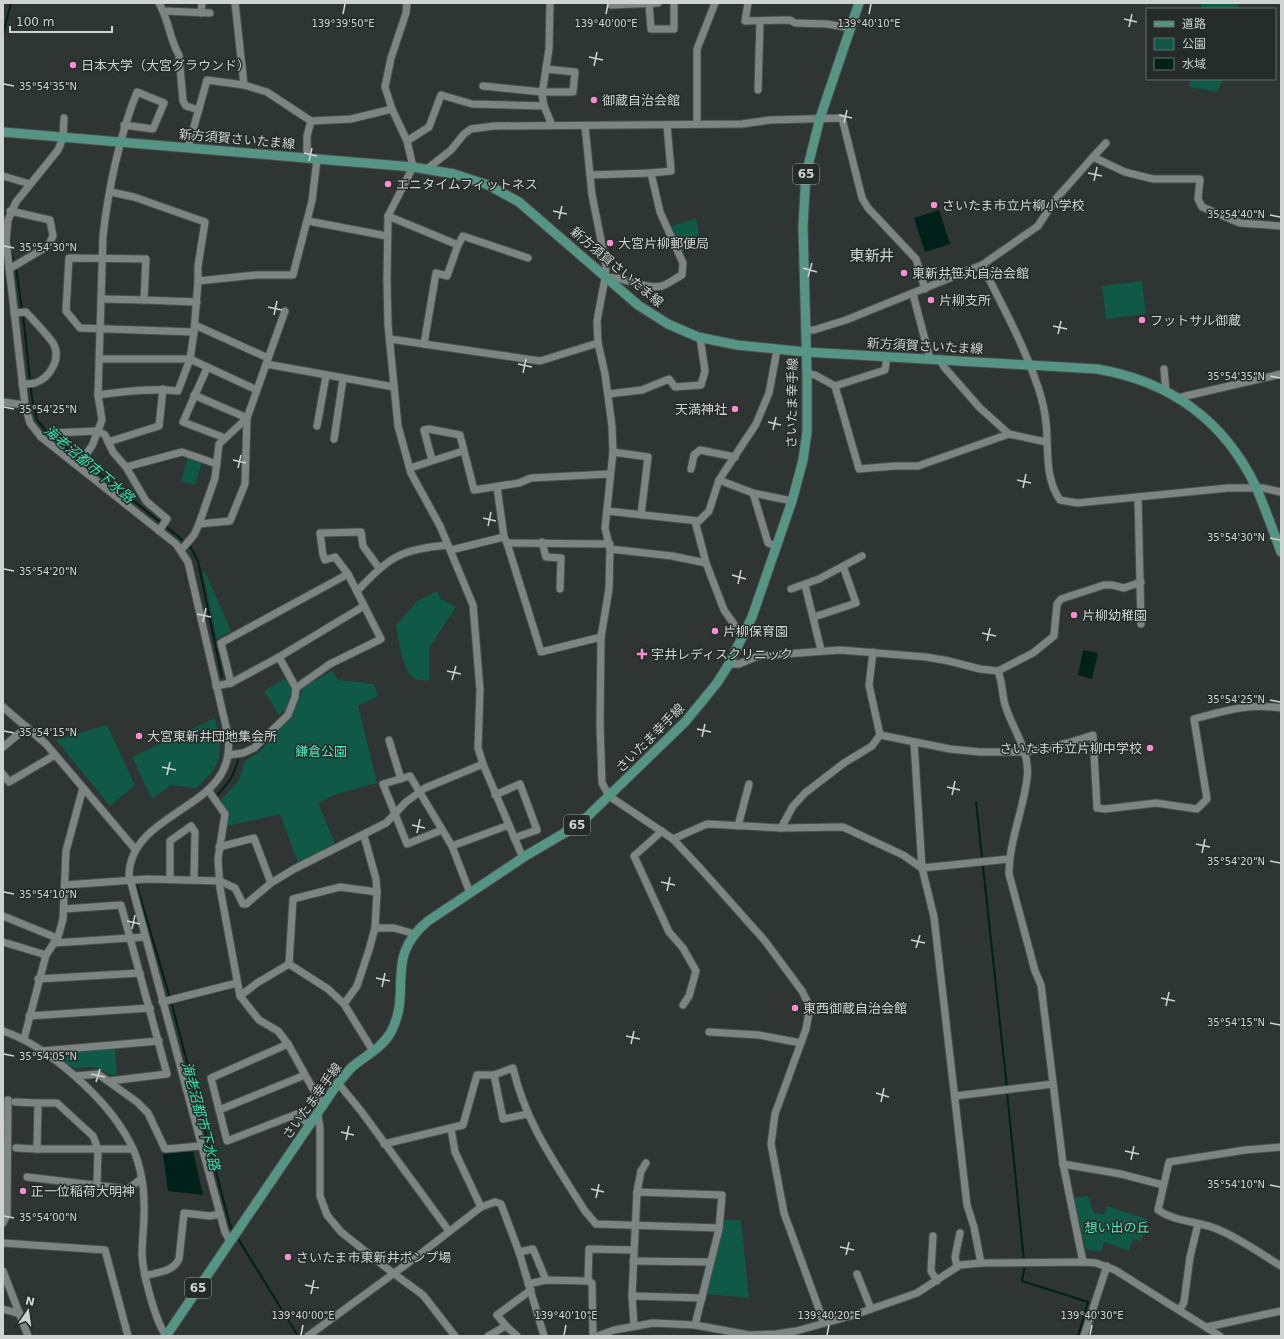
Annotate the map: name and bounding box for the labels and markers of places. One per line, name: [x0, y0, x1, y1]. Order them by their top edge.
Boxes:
place label: 日本大学（大宮グラウンド）: [81, 58, 250, 73]
marker: 日本大学（大宮グラウンド）: [68, 60, 78, 70]
place label: 御蔵自治会館: [602, 93, 680, 108]
marker: 御蔵自治会館: [589, 95, 599, 105]
place label: エニタイムフィットネス: [396, 177, 538, 192]
marker: エニタイムフィットネス: [383, 179, 393, 189]
place label: さいたま市立片柳小学校: [942, 198, 1085, 213]
marker: さいたま市立片柳小学校: [929, 200, 939, 210]
place label: 大宮片柳郵便局: [618, 236, 709, 251]
marker: 大宮片柳郵便局: [605, 238, 615, 248]
place label: 東新井笹丸自治会館: [912, 266, 1029, 281]
marker: 東新井笹丸自治会館: [899, 268, 909, 278]
place label: 片柳支所: [939, 293, 991, 308]
marker: 片柳支所: [926, 295, 936, 305]
place label: フットサル御蔵: [1150, 313, 1241, 328]
marker: フットサル御蔵: [1137, 315, 1147, 325]
place label: 天満神社: [675, 402, 727, 417]
marker: 天満神社: [730, 404, 740, 414]
place label: 片柳幼稚園: [1082, 608, 1147, 623]
marker: 片柳幼稚園: [1069, 610, 1079, 620]
place label: 片柳保育園: [723, 624, 788, 639]
marker: 片柳保育園: [710, 626, 720, 636]
place label: 宇井レディスクリニック: [651, 647, 793, 662]
marker: 宇井レディスクリニック: [636, 648, 648, 660]
place label: 大宮東新井団地集会所: [147, 729, 277, 744]
marker: 大宮東新井団地集会所: [134, 731, 144, 741]
place label: さいたま市立片柳中学校: [999, 741, 1142, 756]
marker: さいたま市立片柳中学校: [1145, 743, 1155, 753]
place label: 東西御蔵自治会館: [803, 1001, 907, 1016]
marker: 東西御蔵自治会館: [790, 1003, 800, 1013]
place label: 正一位稲荷大明神: [31, 1184, 135, 1199]
marker: 正一位稲荷大明神: [18, 1186, 28, 1196]
place label: さいたま市東新井ポンプ場: [296, 1250, 451, 1265]
marker: さいたま市東新井ポンプ場: [283, 1252, 293, 1262]

